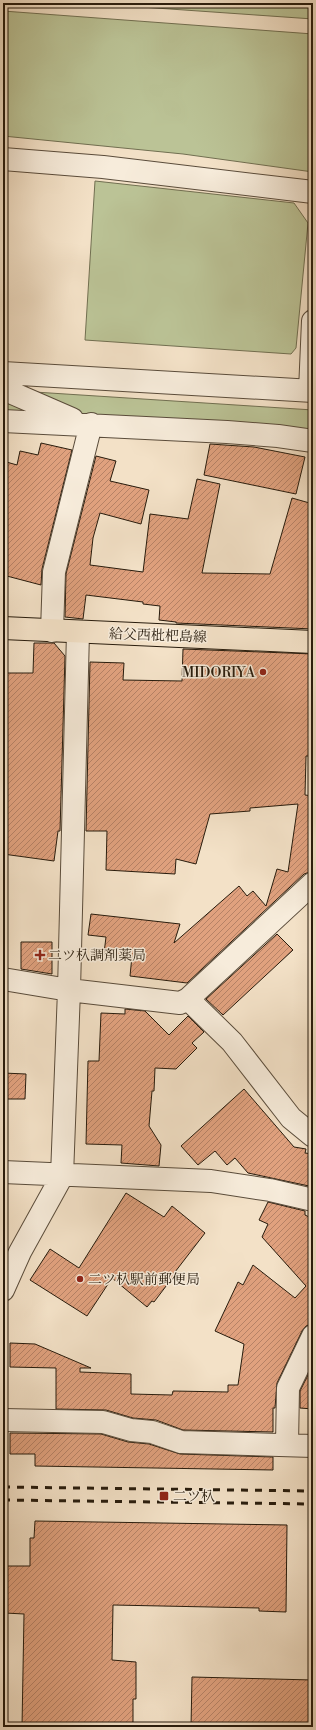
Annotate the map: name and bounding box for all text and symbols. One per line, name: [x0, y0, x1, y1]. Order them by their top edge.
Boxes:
street label: 給父西枇杷島線: [109, 625, 207, 647]
place label: MIDORIYA: [182, 664, 255, 682]
marker: MIDORIYA: [258, 667, 268, 677]
place label: 二ツ杁調剤薬局: [48, 947, 146, 965]
marker: 二ツ杁調剤薬局: [35, 950, 45, 960]
place label: 二ツ杁駅前郵便局: [88, 1271, 200, 1289]
marker: 二ツ杁駅前郵便局: [75, 1274, 85, 1284]
place label: 二ツ杁: [173, 1488, 215, 1506]
marker: 二ツ杁: [158, 1490, 170, 1502]

